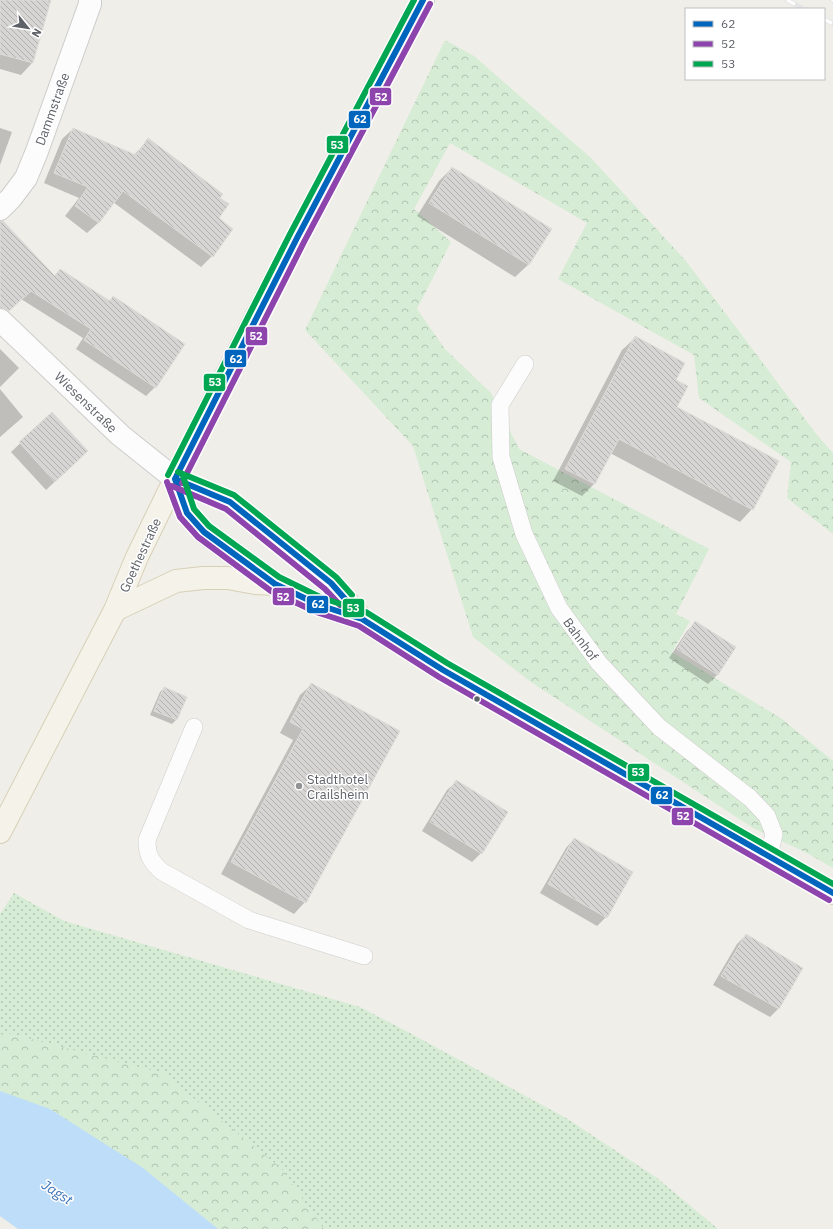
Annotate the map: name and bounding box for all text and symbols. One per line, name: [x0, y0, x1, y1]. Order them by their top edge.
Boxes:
north arrow: [8, 8, 48, 48]
legend: [685, 8, 825, 80]
text: 62: [721, 16, 735, 31]
text: N: [29, 26, 45, 40]
text: 52: [721, 36, 735, 51]
text: 53: [721, 56, 735, 71]
street label: Dammstraße: [31, 70, 74, 148]
line badge: 52: [369, 87, 392, 106]
text: 52: [374, 90, 388, 104]
line badge: 62: [348, 110, 371, 129]
text: 62: [353, 112, 367, 126]
line badge: 53: [326, 135, 349, 154]
text: 53: [330, 138, 344, 152]
line badge: 52: [245, 326, 268, 346]
text: 52: [249, 329, 263, 343]
line badge: 62: [224, 349, 247, 368]
text: 62: [229, 352, 243, 366]
street label: Wiesenstraße: [51, 368, 121, 437]
line badge: 53: [203, 373, 226, 392]
text: 53: [208, 375, 222, 389]
street label: Goethestraße: [116, 515, 165, 595]
line badge: 52: [272, 587, 295, 606]
text: 52: [276, 590, 290, 604]
line badge: 62: [306, 595, 329, 614]
text: 62: [311, 597, 325, 611]
line badge: 53: [342, 598, 365, 618]
text: 53: [346, 601, 360, 615]
street label: Bahnhof: [559, 614, 602, 664]
unlabelled marker: [472, 694, 482, 704]
line badge: 53: [627, 763, 650, 782]
text: 53: [631, 765, 645, 779]
place label: Stadthotel Crailsheim: [307, 771, 369, 803]
marker: Stadthotel Crailsheim: [294, 781, 304, 791]
line badge: 62: [650, 786, 673, 805]
text: 62: [655, 788, 669, 802]
line badge: 52: [671, 807, 694, 826]
text: 52: [676, 809, 690, 823]
water label: Jagst: [38, 1175, 76, 1209]

